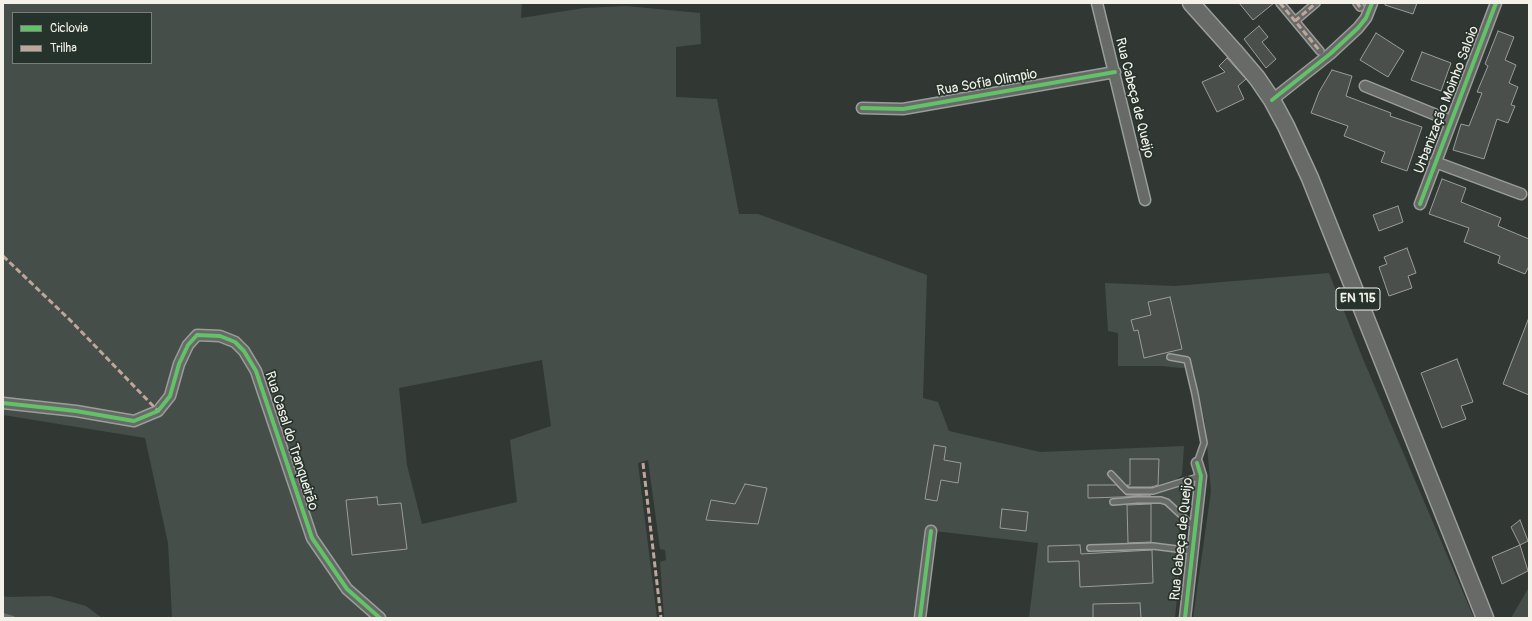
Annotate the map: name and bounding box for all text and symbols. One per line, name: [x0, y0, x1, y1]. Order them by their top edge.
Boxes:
legend: [12, 12, 152, 64]
text: Ciclovia: [50, 21, 88, 36]
street label: Urbanização Moinho Saloio: [1411, 24, 1483, 176]
street label: Rua Cabeça de Queijo: [1111, 36, 1157, 160]
text: Trilha: [50, 41, 77, 56]
street label: Rua Sofia Olimpio: [936, 66, 1038, 100]
road number: EN 115: [1336, 288, 1380, 310]
street label: Rua Casal do Tranqueirão: [261, 369, 321, 513]
street label: Rua Cabeça de Queijo: [1167, 477, 1197, 601]

